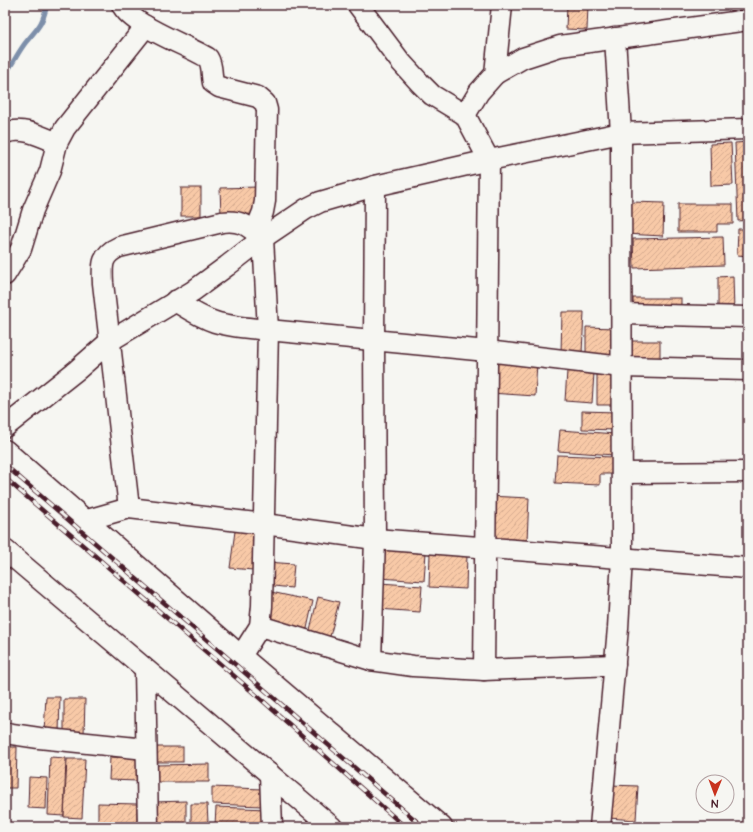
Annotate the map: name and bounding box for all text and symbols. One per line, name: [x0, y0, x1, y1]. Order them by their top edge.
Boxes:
north arrow: [695, 774, 735, 814]
text: N: [711, 796, 718, 811]

